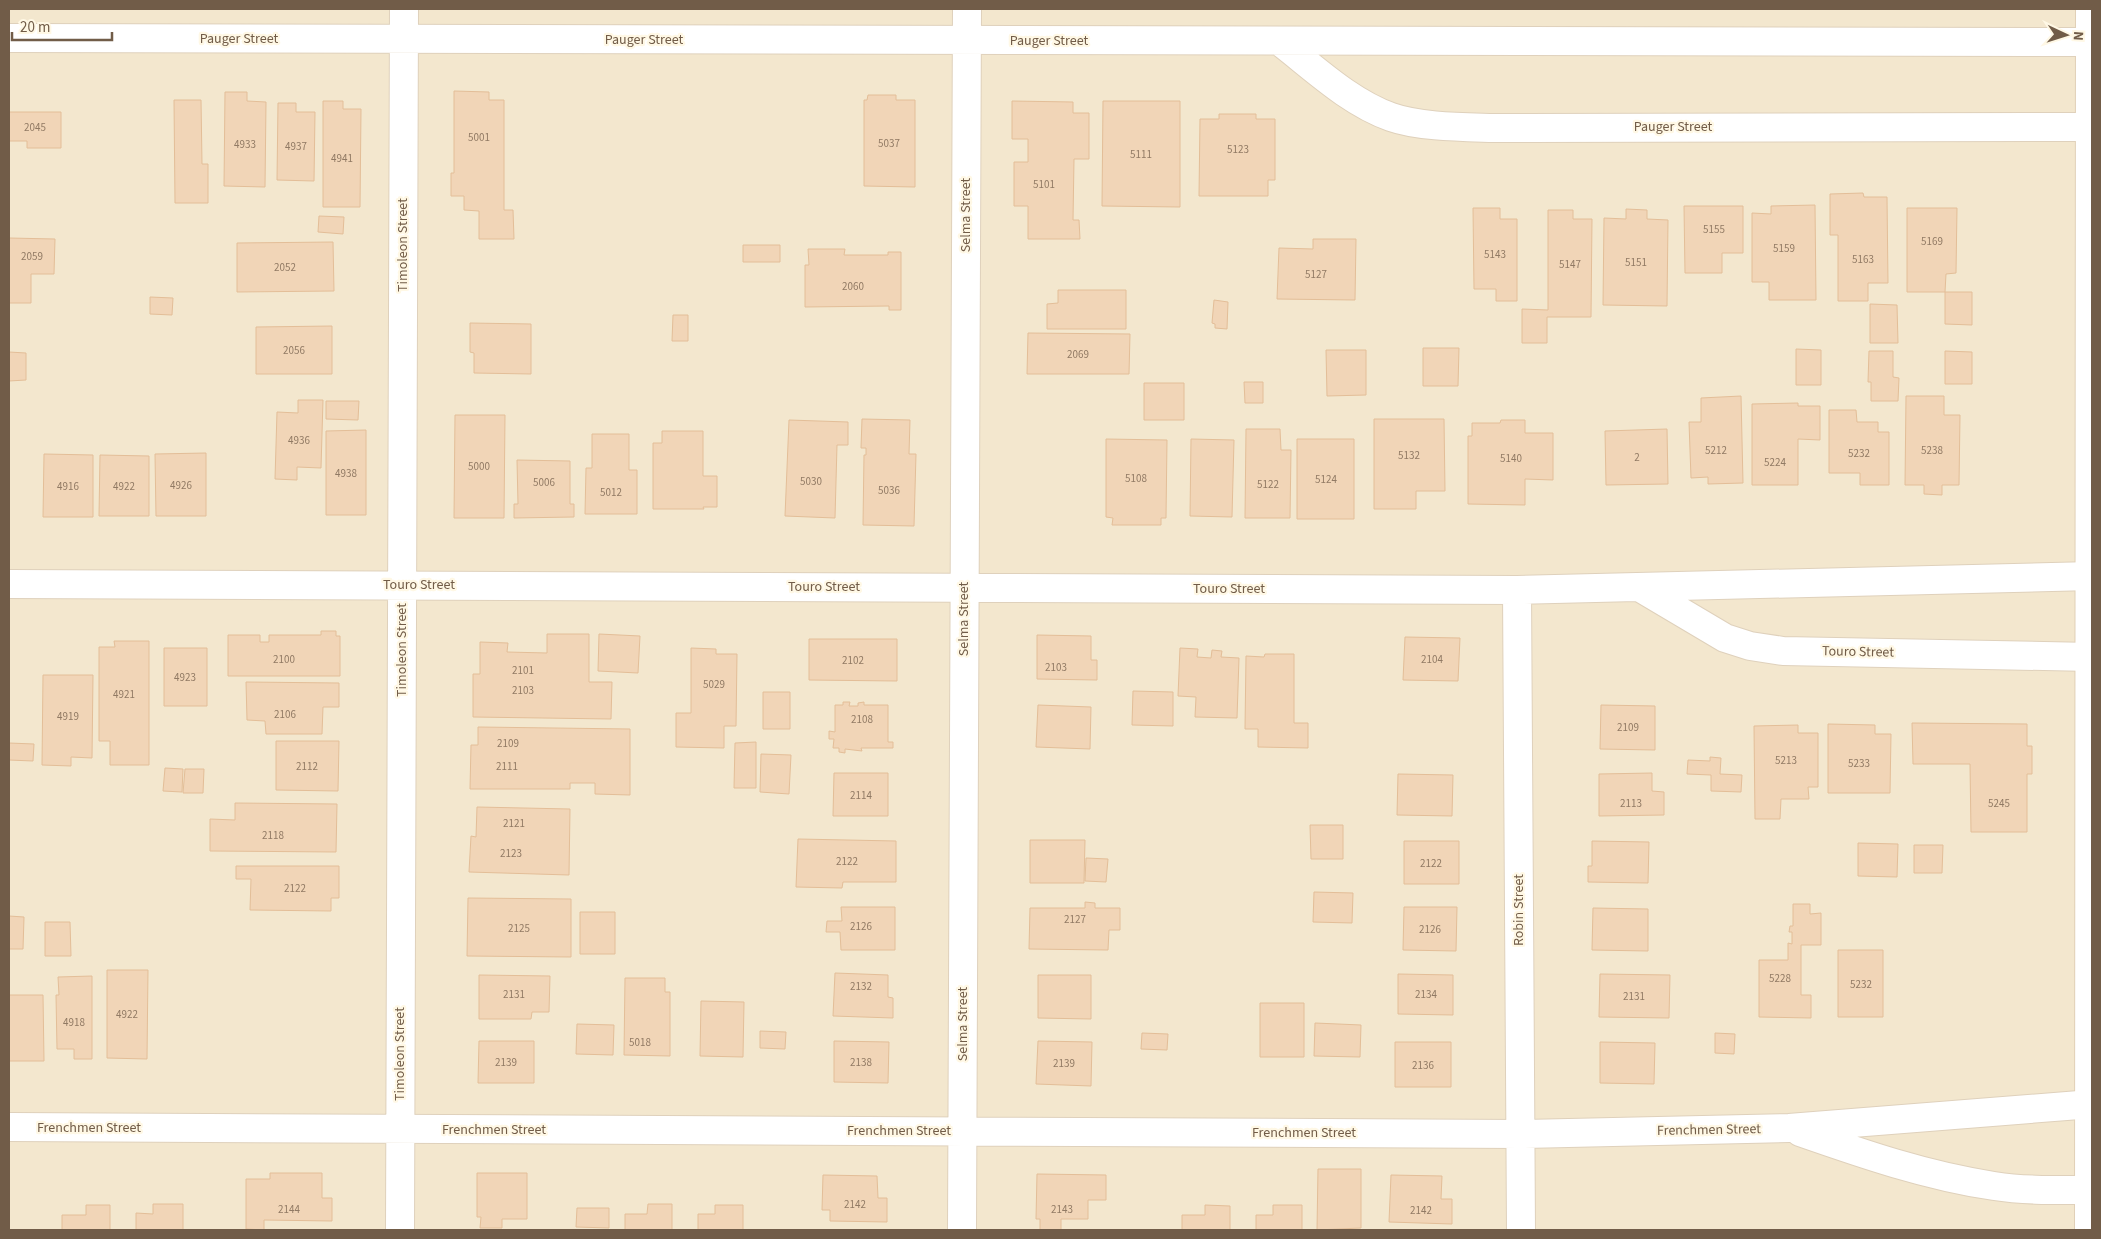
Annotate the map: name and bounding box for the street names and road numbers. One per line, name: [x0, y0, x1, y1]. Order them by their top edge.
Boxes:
street label: Pauger Street: [200, 29, 279, 49]
street label: Pauger Street: [605, 30, 684, 50]
street label: Pauger Street: [1010, 31, 1089, 51]
street label: Pauger Street: [1634, 117, 1713, 137]
street label: Selma Street: [956, 177, 976, 252]
street label: Timoleon Street: [393, 198, 413, 292]
street label: Touro Street: [383, 575, 455, 595]
street label: Touro Street: [788, 577, 860, 597]
street label: Touro Street: [1193, 579, 1265, 599]
street label: Selma Street: [954, 581, 974, 656]
street label: Timoleon Street: [392, 603, 412, 697]
street label: Touro Street: [1822, 641, 1894, 663]
street label: Robin Street: [1509, 874, 1529, 946]
street label: Selma Street: [953, 986, 973, 1061]
street label: Timoleon Street: [390, 1007, 410, 1101]
street label: Frenchmen Street: [37, 1118, 141, 1138]
street label: Frenchmen Street: [1657, 1119, 1761, 1141]
street label: Frenchmen Street: [442, 1120, 546, 1140]
street label: Frenchmen Street: [847, 1121, 951, 1141]
street label: Frenchmen Street: [1252, 1123, 1356, 1143]

